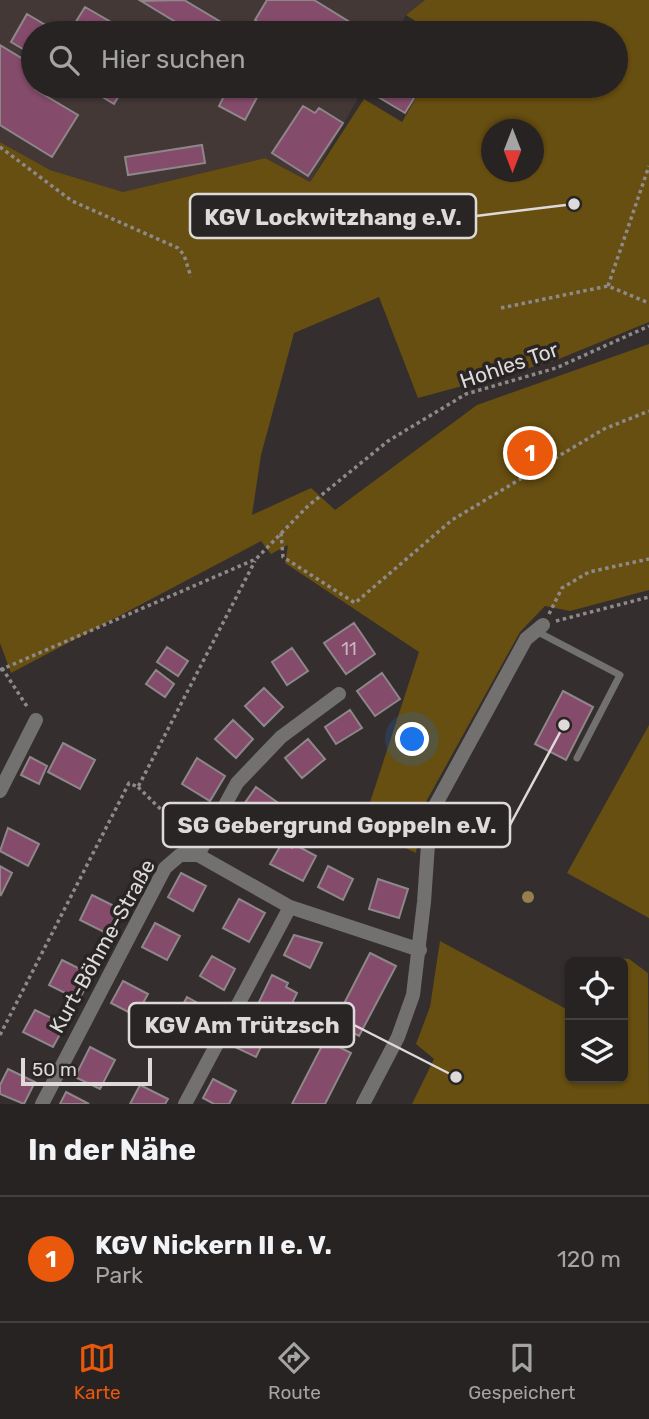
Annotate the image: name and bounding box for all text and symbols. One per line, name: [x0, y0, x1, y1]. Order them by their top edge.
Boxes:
search box: [21, 21, 628, 98]
icon: search: [45, 41, 83, 79]
text: Hier suchen: [101, 44, 246, 75]
north arrow: [481, 119, 544, 182]
callout: KGV Lockwitzhang e.V.: [190, 194, 476, 238]
text: KGV Lockwitzhang e.V.: [204, 203, 462, 231]
street label: Hohles Tor: [457, 337, 561, 393]
pin: 1: [507, 427, 553, 479]
house number: 11: [341, 638, 357, 660]
your location: [395, 722, 429, 756]
callout: SG Gebergrund Goppeln e.V.: [163, 803, 510, 847]
text: SG Gebergrund Goppeln e.V.: [178, 811, 496, 839]
street label: Kurt-Böhme-Straße: [44, 855, 160, 1037]
map controls: [565, 957, 628, 1083]
button: locate: [565, 957, 628, 1020]
callout: KGV Am Trützsch: [129, 1003, 354, 1047]
text: KGV Am Trützsch: [144, 1011, 340, 1039]
button: layers: [565, 1020, 628, 1083]
scale bar: [21, 1055, 152, 1087]
text: 50 m: [32, 1058, 77, 1081]
text: In der Nähe: [28, 1132, 196, 1168]
text: KGV Nickern II e. V.: [95, 1230, 332, 1261]
text: 1: [45, 1245, 57, 1273]
text: 120 m: [557, 1245, 621, 1273]
text: Park: [95, 1261, 143, 1289]
tab: Karte: [74, 1339, 121, 1404]
tab: Route: [268, 1339, 321, 1404]
tab: Gespeichert: [468, 1339, 575, 1404]

